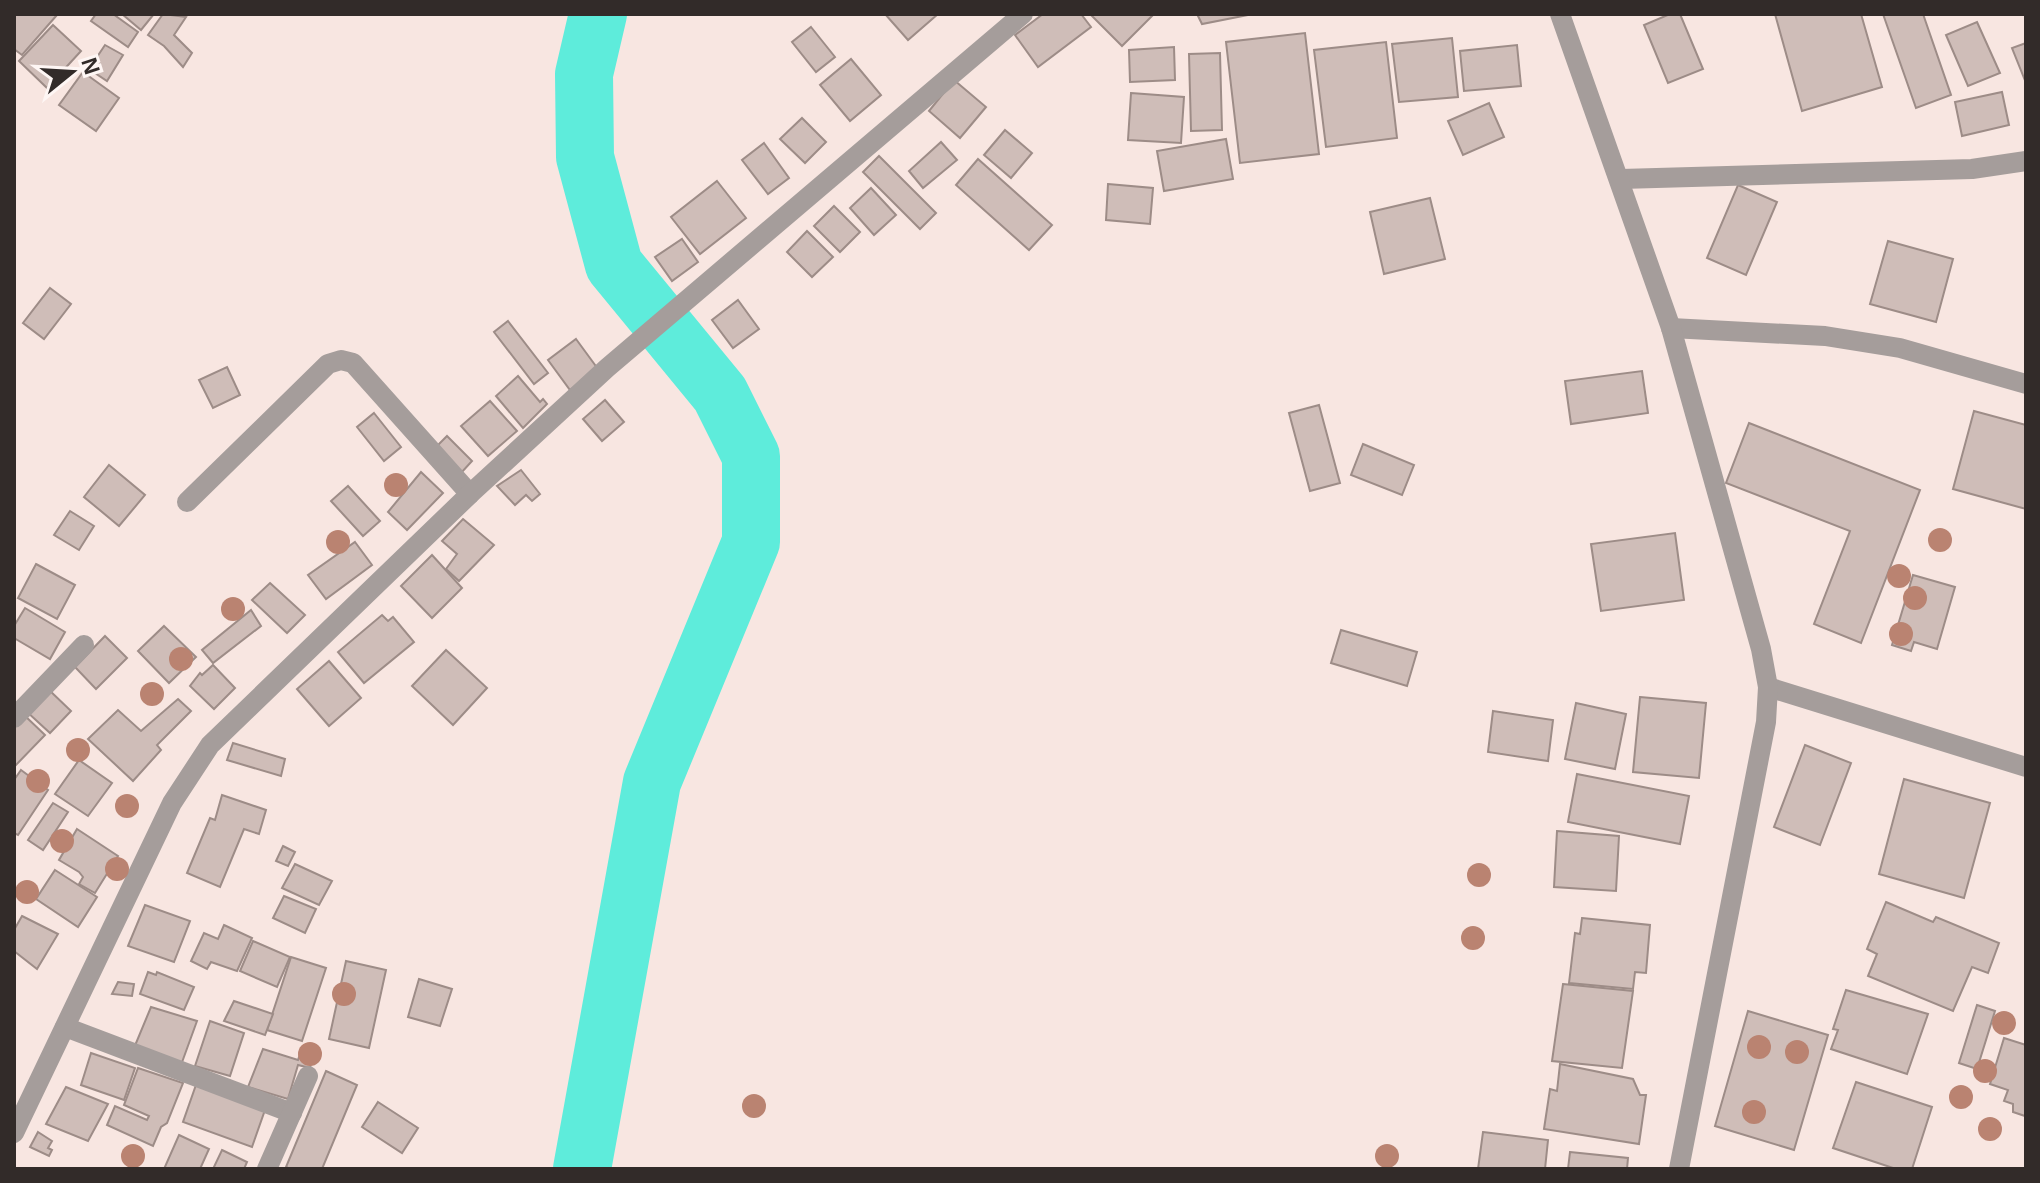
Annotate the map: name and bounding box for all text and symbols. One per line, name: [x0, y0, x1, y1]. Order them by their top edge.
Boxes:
north arrow: [32, 32, 112, 112]
text: N: [76, 55, 105, 77]

